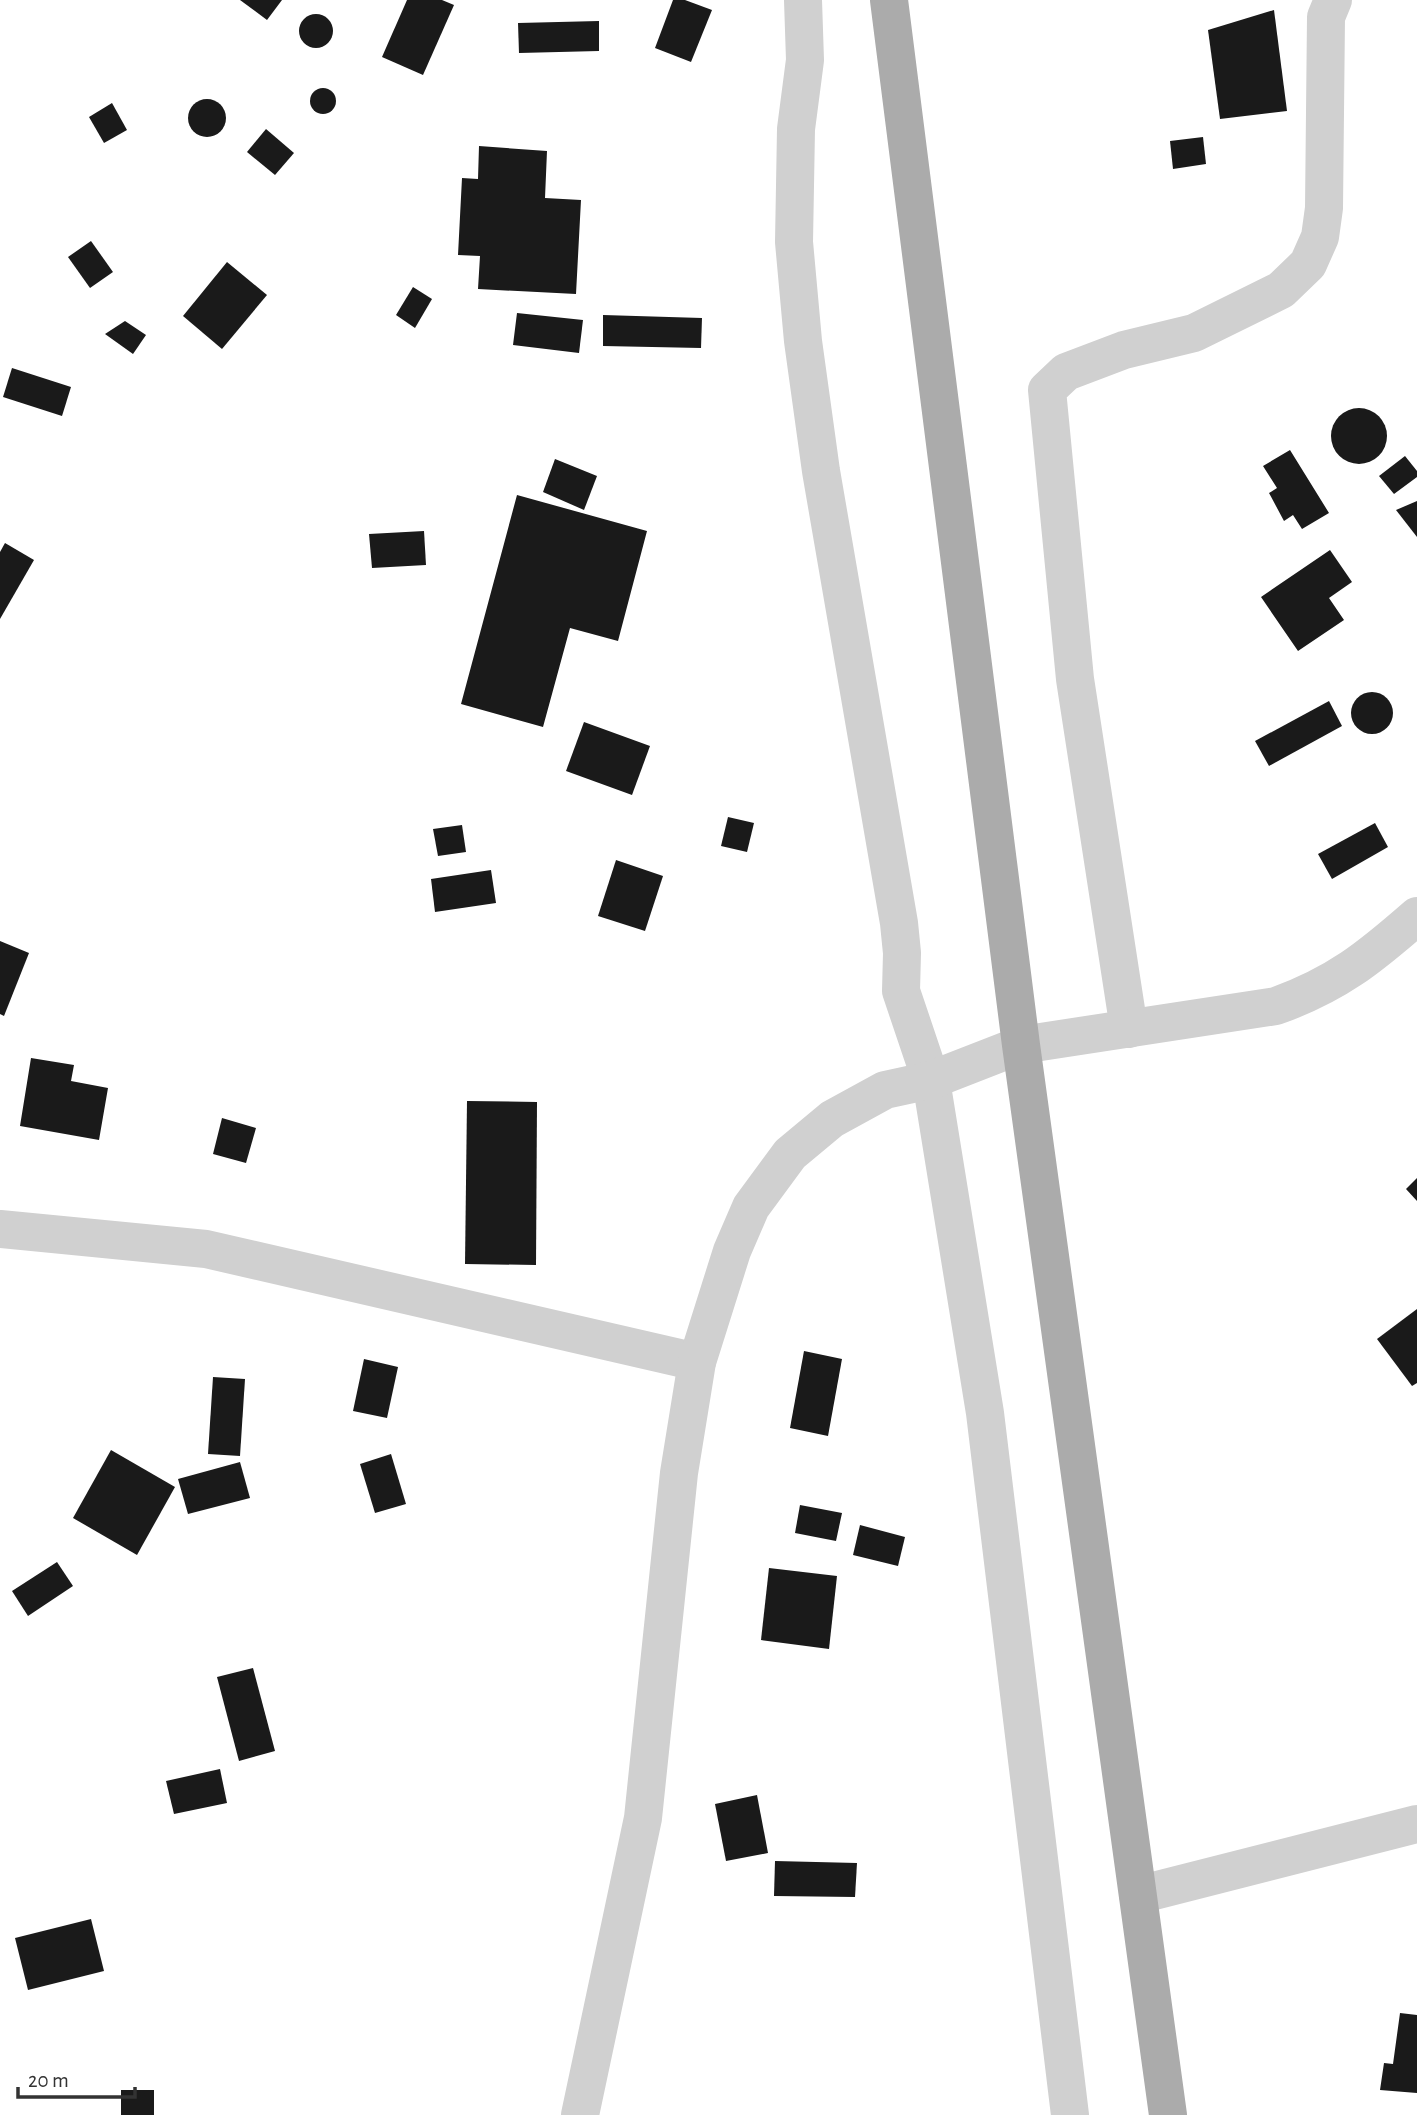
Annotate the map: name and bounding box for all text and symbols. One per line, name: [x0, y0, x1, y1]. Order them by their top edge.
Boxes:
scale bar: [18, 2056, 135, 2100]
text: 20 m: [28, 2070, 69, 2091]

